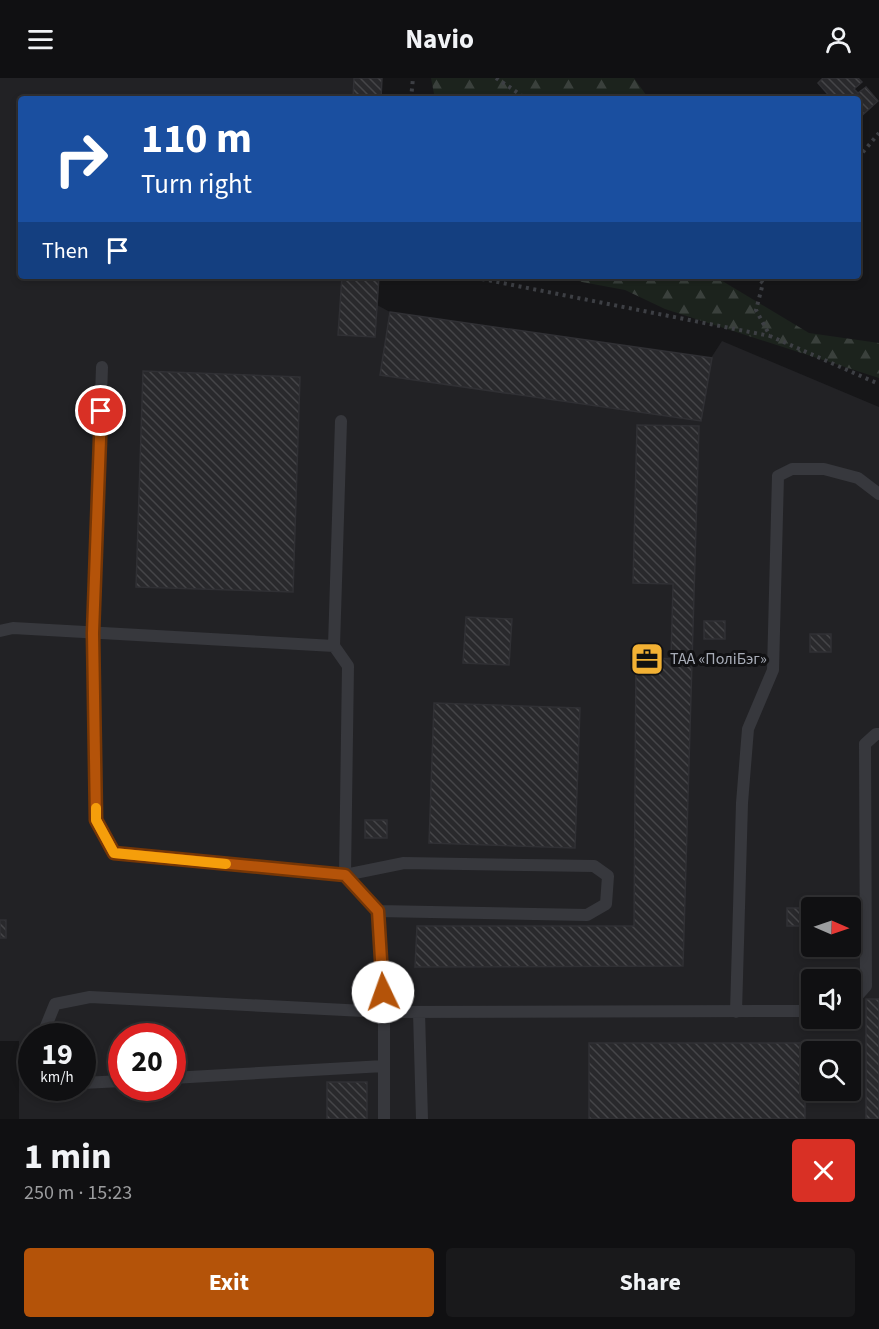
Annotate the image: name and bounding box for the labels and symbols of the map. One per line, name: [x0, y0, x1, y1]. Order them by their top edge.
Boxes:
pin: [75, 385, 126, 436]
office icon: ТАА «ПоліБэг»: [629, 641, 665, 677]
place label: ТАА «ПоліБэг»: [670, 648, 767, 670]
north arrow: [801, 897, 861, 957]
position arrow: [351, 960, 415, 1024]
speed limit sign: 20: [108, 1023, 186, 1101]

